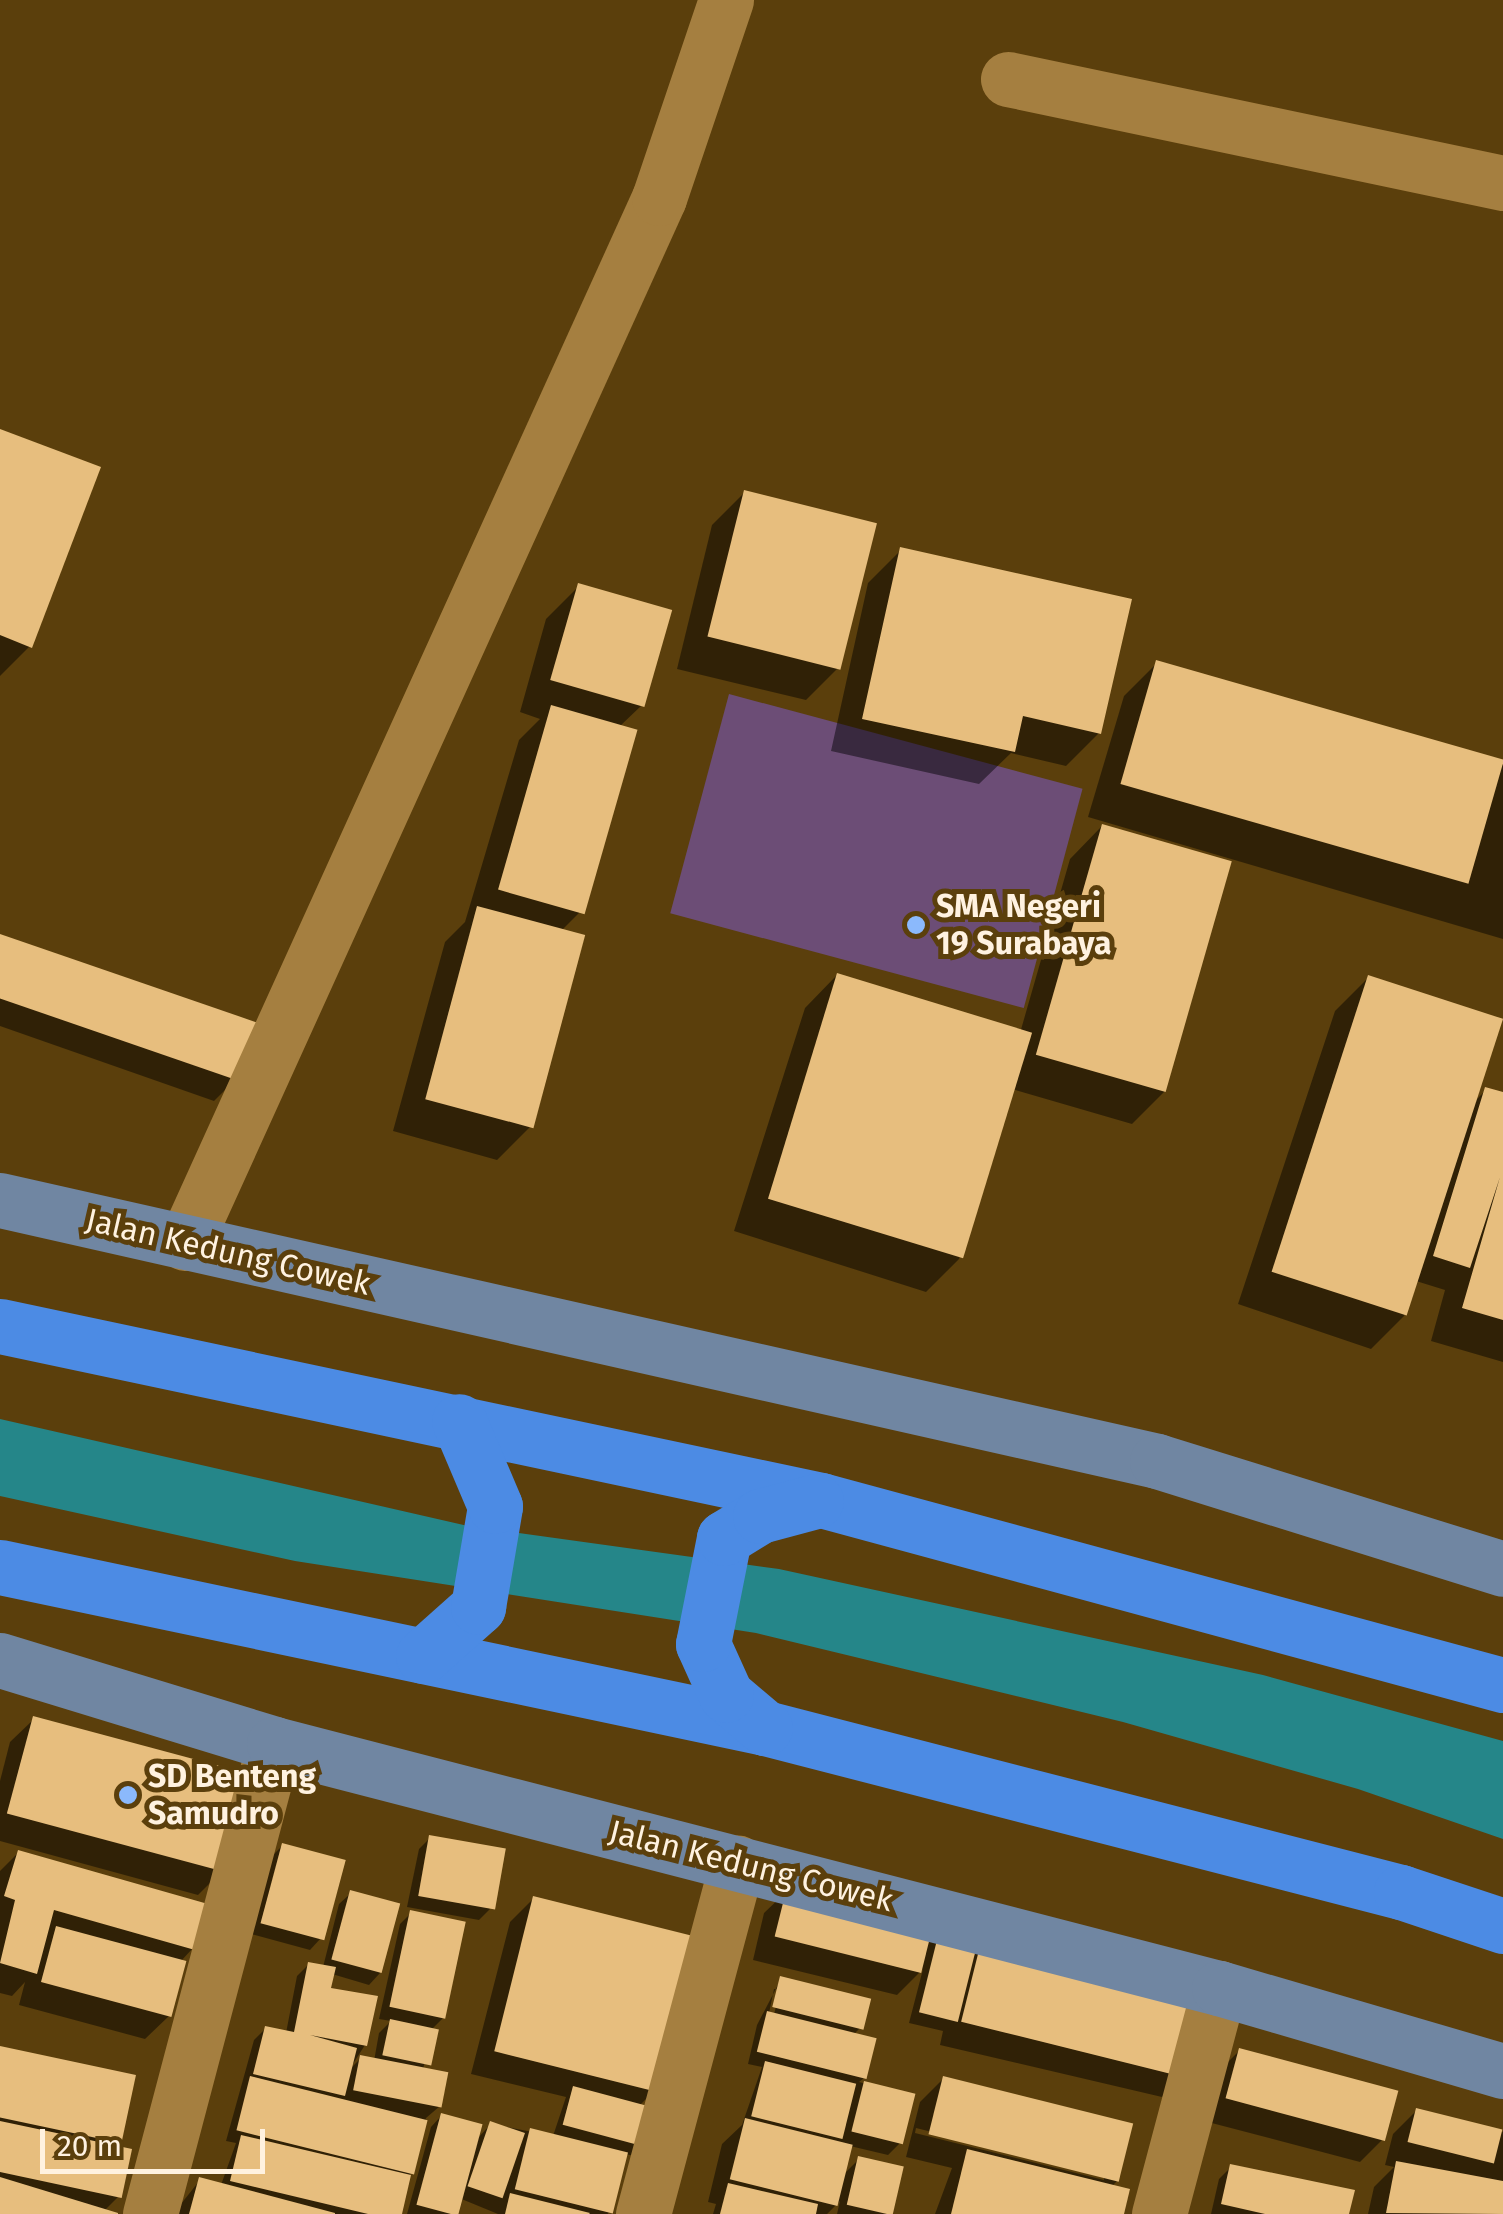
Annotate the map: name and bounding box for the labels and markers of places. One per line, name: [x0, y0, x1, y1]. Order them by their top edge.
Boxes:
place label: SMA Negeri 19 Surabaya: [936, 888, 1111, 963]
marker: SMA Negeri 19 Surabaya: [905, 914, 927, 936]
place label: SD Benteng Samudro: [148, 1758, 316, 1833]
marker: SD Benteng Samudro: [117, 1784, 139, 1806]

